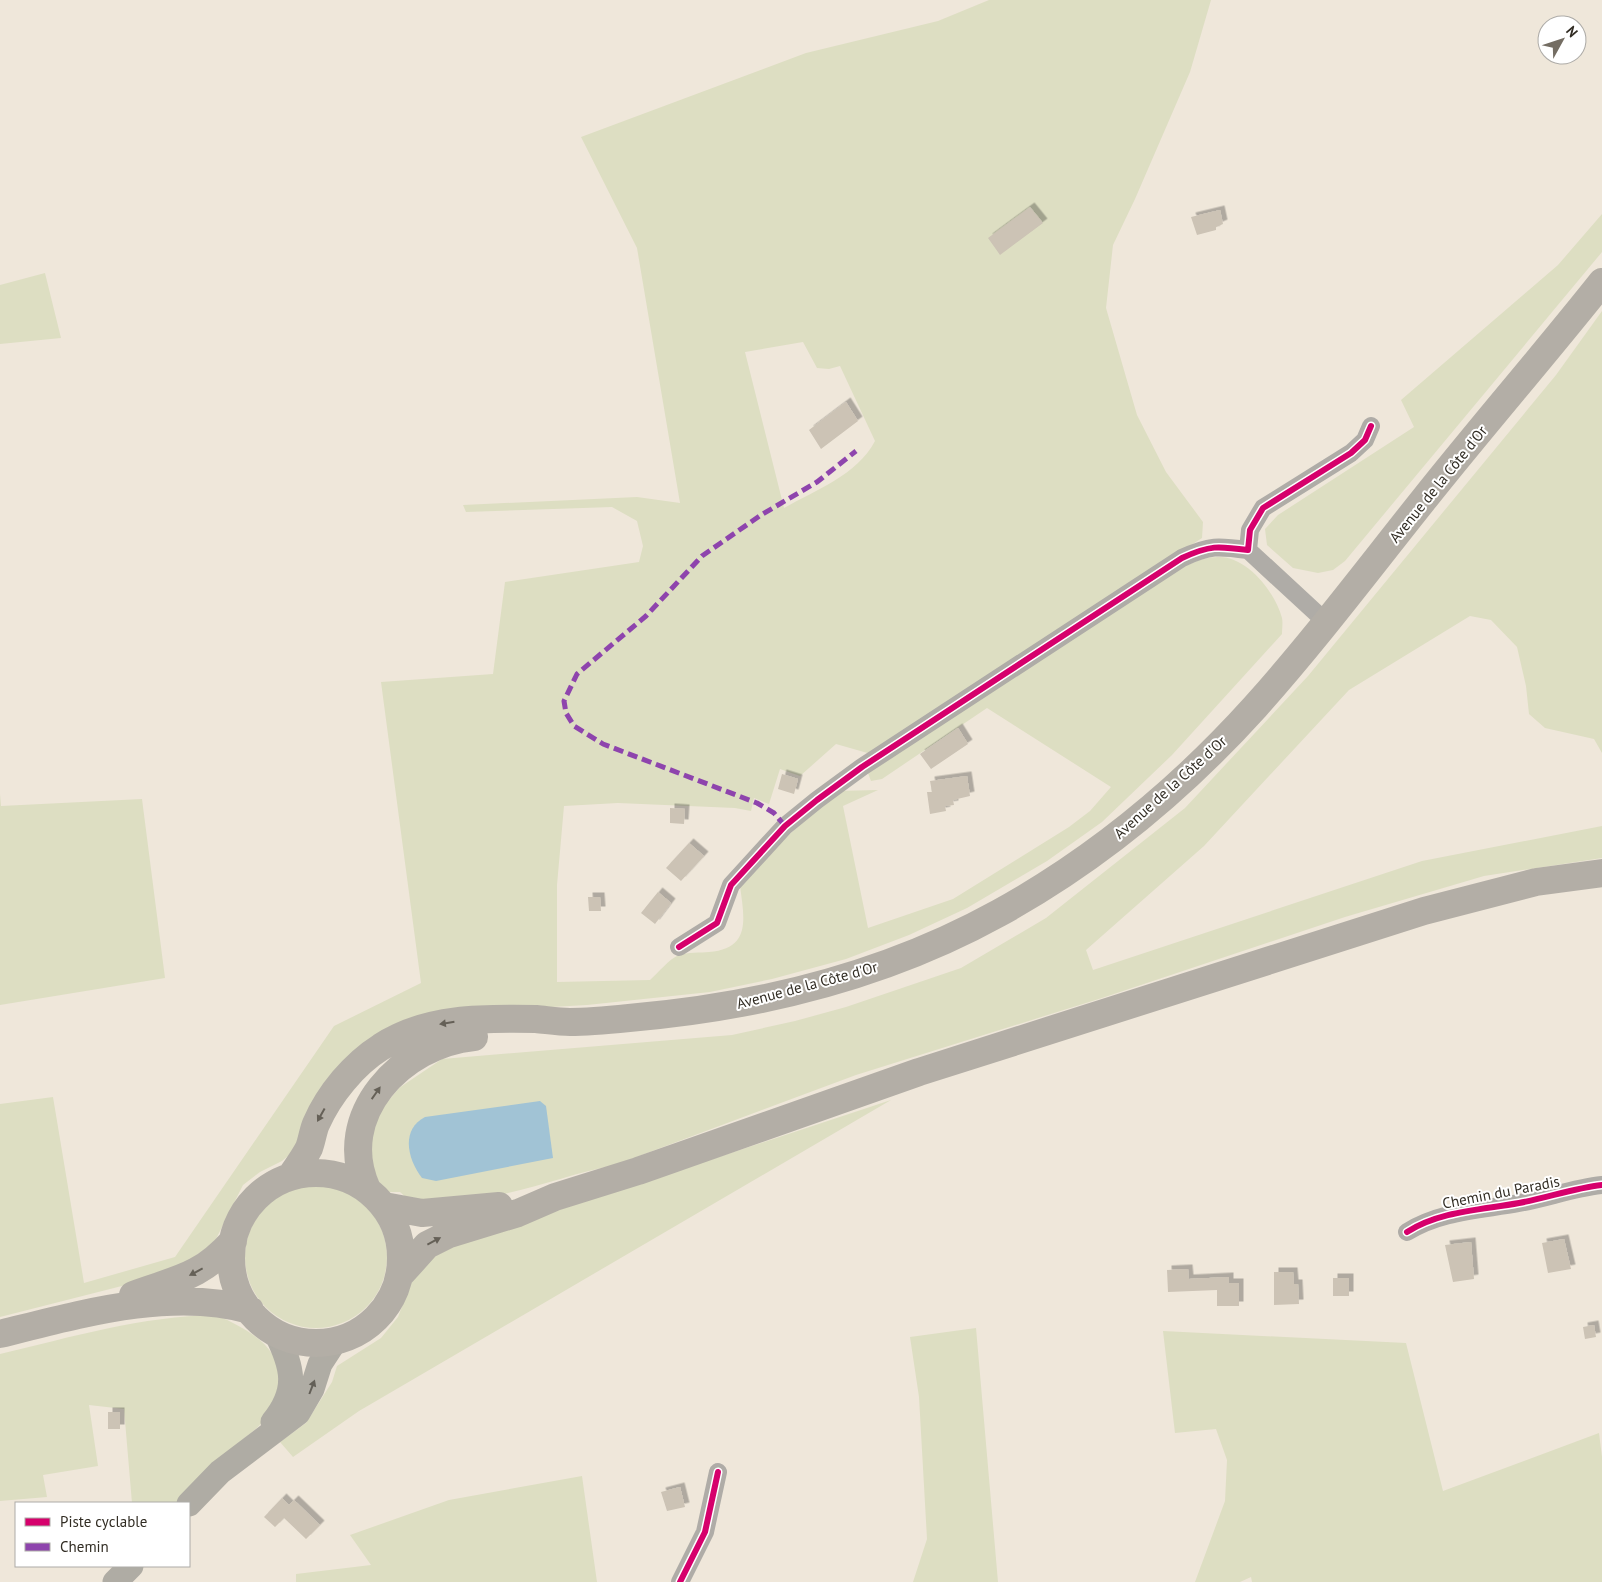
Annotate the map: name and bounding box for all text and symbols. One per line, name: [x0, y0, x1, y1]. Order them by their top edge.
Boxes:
north arrow: [1537, 15, 1587, 65]
text: N: [1562, 22, 1582, 41]
street label: Avenue de la Côte d'Or: [1385, 422, 1491, 546]
street label: Avenue de la Côte d'Or: [1110, 731, 1230, 843]
street label: Avenue de la Côte d'Or: [734, 957, 880, 1013]
one-way arrow: [439, 1020, 455, 1028]
one-way arrow: [371, 1087, 381, 1100]
one-way arrow: [317, 1108, 326, 1121]
street label: Chemin du Paradis: [1441, 1171, 1561, 1213]
one-way arrow: [427, 1237, 442, 1245]
one-way arrow: [189, 1268, 203, 1276]
one-way arrow: [308, 1379, 316, 1394]
legend: [15, 1502, 190, 1567]
text: Piste cyclable: [60, 1512, 147, 1531]
text: Chemin: [60, 1537, 109, 1556]

